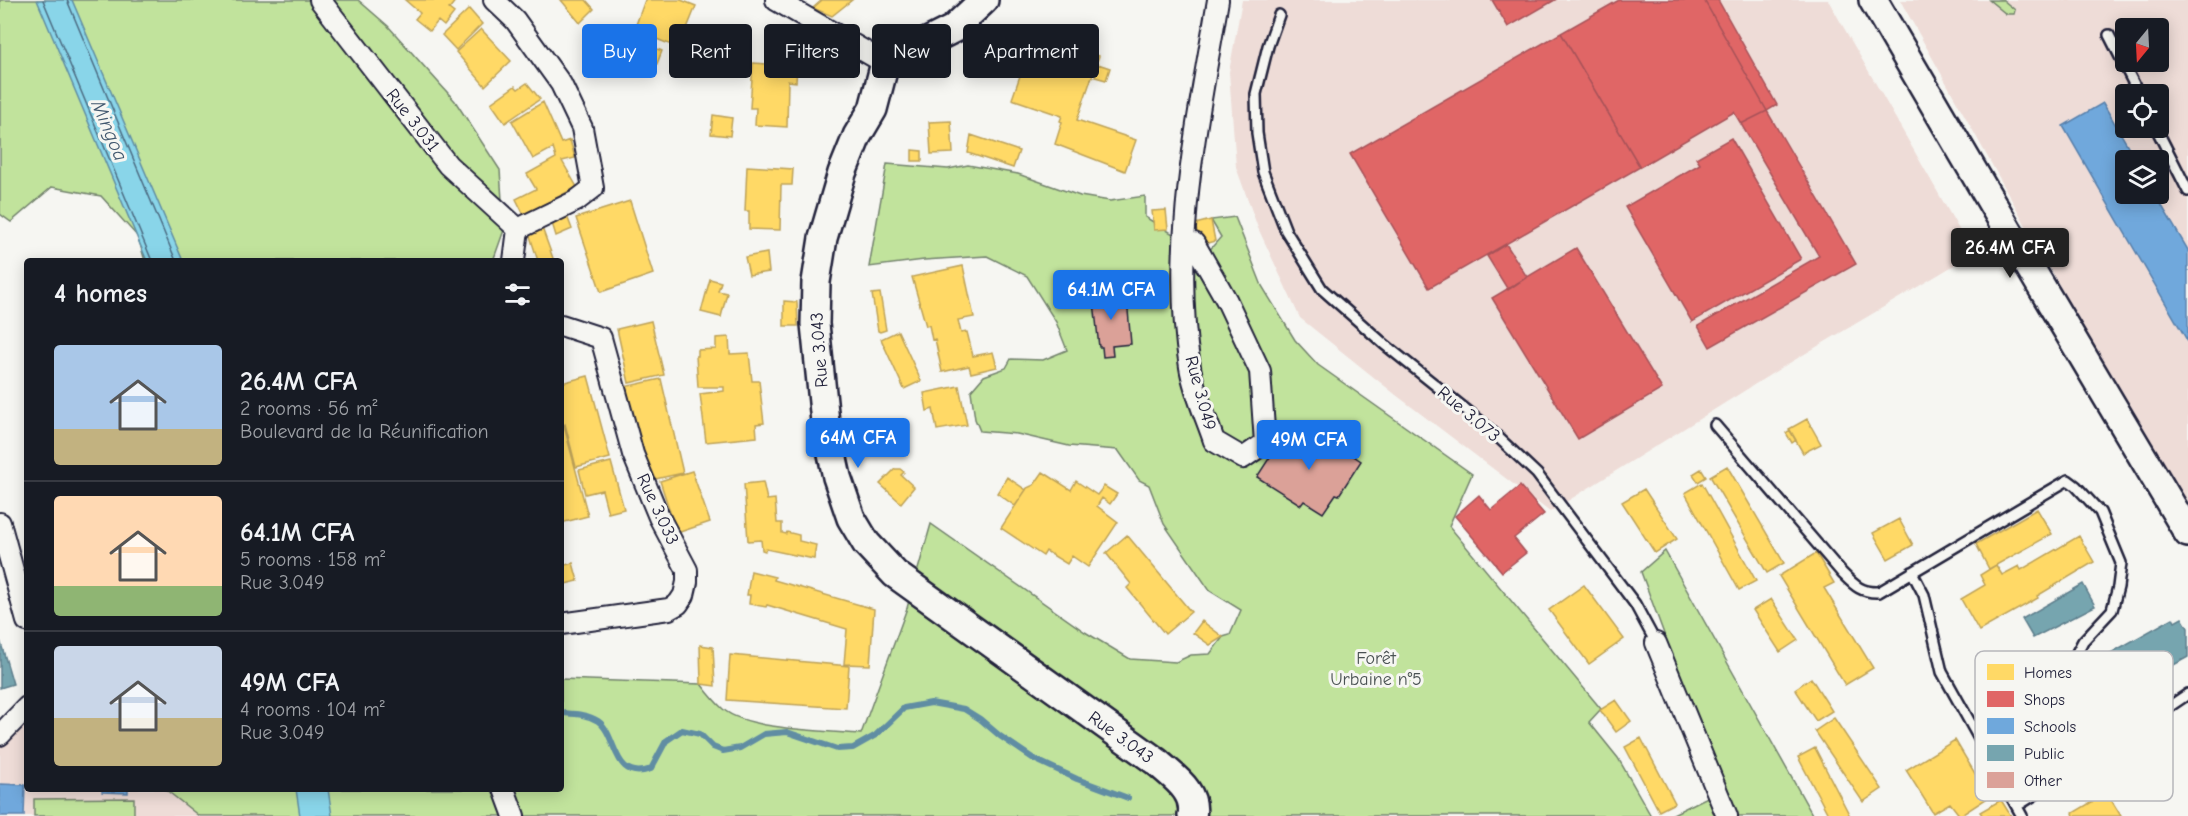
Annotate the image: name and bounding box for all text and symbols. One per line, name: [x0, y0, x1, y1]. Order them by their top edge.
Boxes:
north arrow: [2115, 18, 2169, 72]
map controls: [2115, 18, 2169, 204]
chip: Buy: [582, 24, 657, 78]
chip: Rent: [669, 24, 752, 78]
chip: Filters: [764, 24, 860, 78]
chip: New: [872, 24, 951, 78]
chip: Apartment: [963, 24, 1099, 78]
button: locate: [2115, 84, 2169, 138]
street label: Rue 3.031: [382, 85, 444, 156]
water label: Mingoa: [86, 95, 133, 164]
button: layers: [2115, 150, 2169, 204]
pin: 26.4M CFA: [1941, 228, 2079, 279]
text: 26.4M CFA: [1965, 236, 2055, 259]
pin: 64.1M CFA: [1042, 270, 1180, 321]
icon: filters: [501, 278, 534, 311]
text: 64.1M CFA: [1067, 278, 1155, 301]
text: 4 homes: [54, 279, 147, 309]
street label: Rue 3.043: [806, 312, 833, 388]
street label: Rue 3.049: [1181, 354, 1221, 433]
text: 26.4M CFA: [240, 367, 357, 397]
icon: home: [102, 369, 174, 441]
street label: Rue 3.073: [1433, 382, 1504, 447]
text: 2 rooms · 56 m²: [240, 397, 378, 420]
pin: 64M CFA: [803, 418, 913, 469]
text: Boulevard de la Réunification: [240, 420, 489, 443]
pin: 49M CFA: [1254, 420, 1364, 471]
text: 64M CFA: [820, 426, 896, 449]
text: 49M CFA: [1271, 428, 1347, 451]
street label: Rue 3.033: [632, 470, 683, 548]
text: 64.1M CFA: [240, 518, 354, 548]
icon: home: [102, 520, 174, 592]
text: 5 rooms · 158 m²: [240, 548, 385, 571]
text: Rue 3.049: [240, 571, 325, 594]
park label: Forêt Urbaine n°5: [1330, 648, 1422, 690]
legend: [1975, 651, 2173, 801]
text: Homes: [2024, 664, 2072, 682]
text: 49M CFA: [240, 668, 339, 698]
icon: home: [102, 670, 174, 742]
text: Shops: [2024, 691, 2065, 709]
text: 4 rooms · 104 m²: [240, 698, 385, 721]
street label: Rue 3.043: [1084, 707, 1157, 768]
text: Schools: [2024, 718, 2077, 736]
text: Rue 3.049: [240, 721, 325, 744]
text: Public: [2024, 745, 2065, 763]
text: Other: [2024, 772, 2062, 790]

